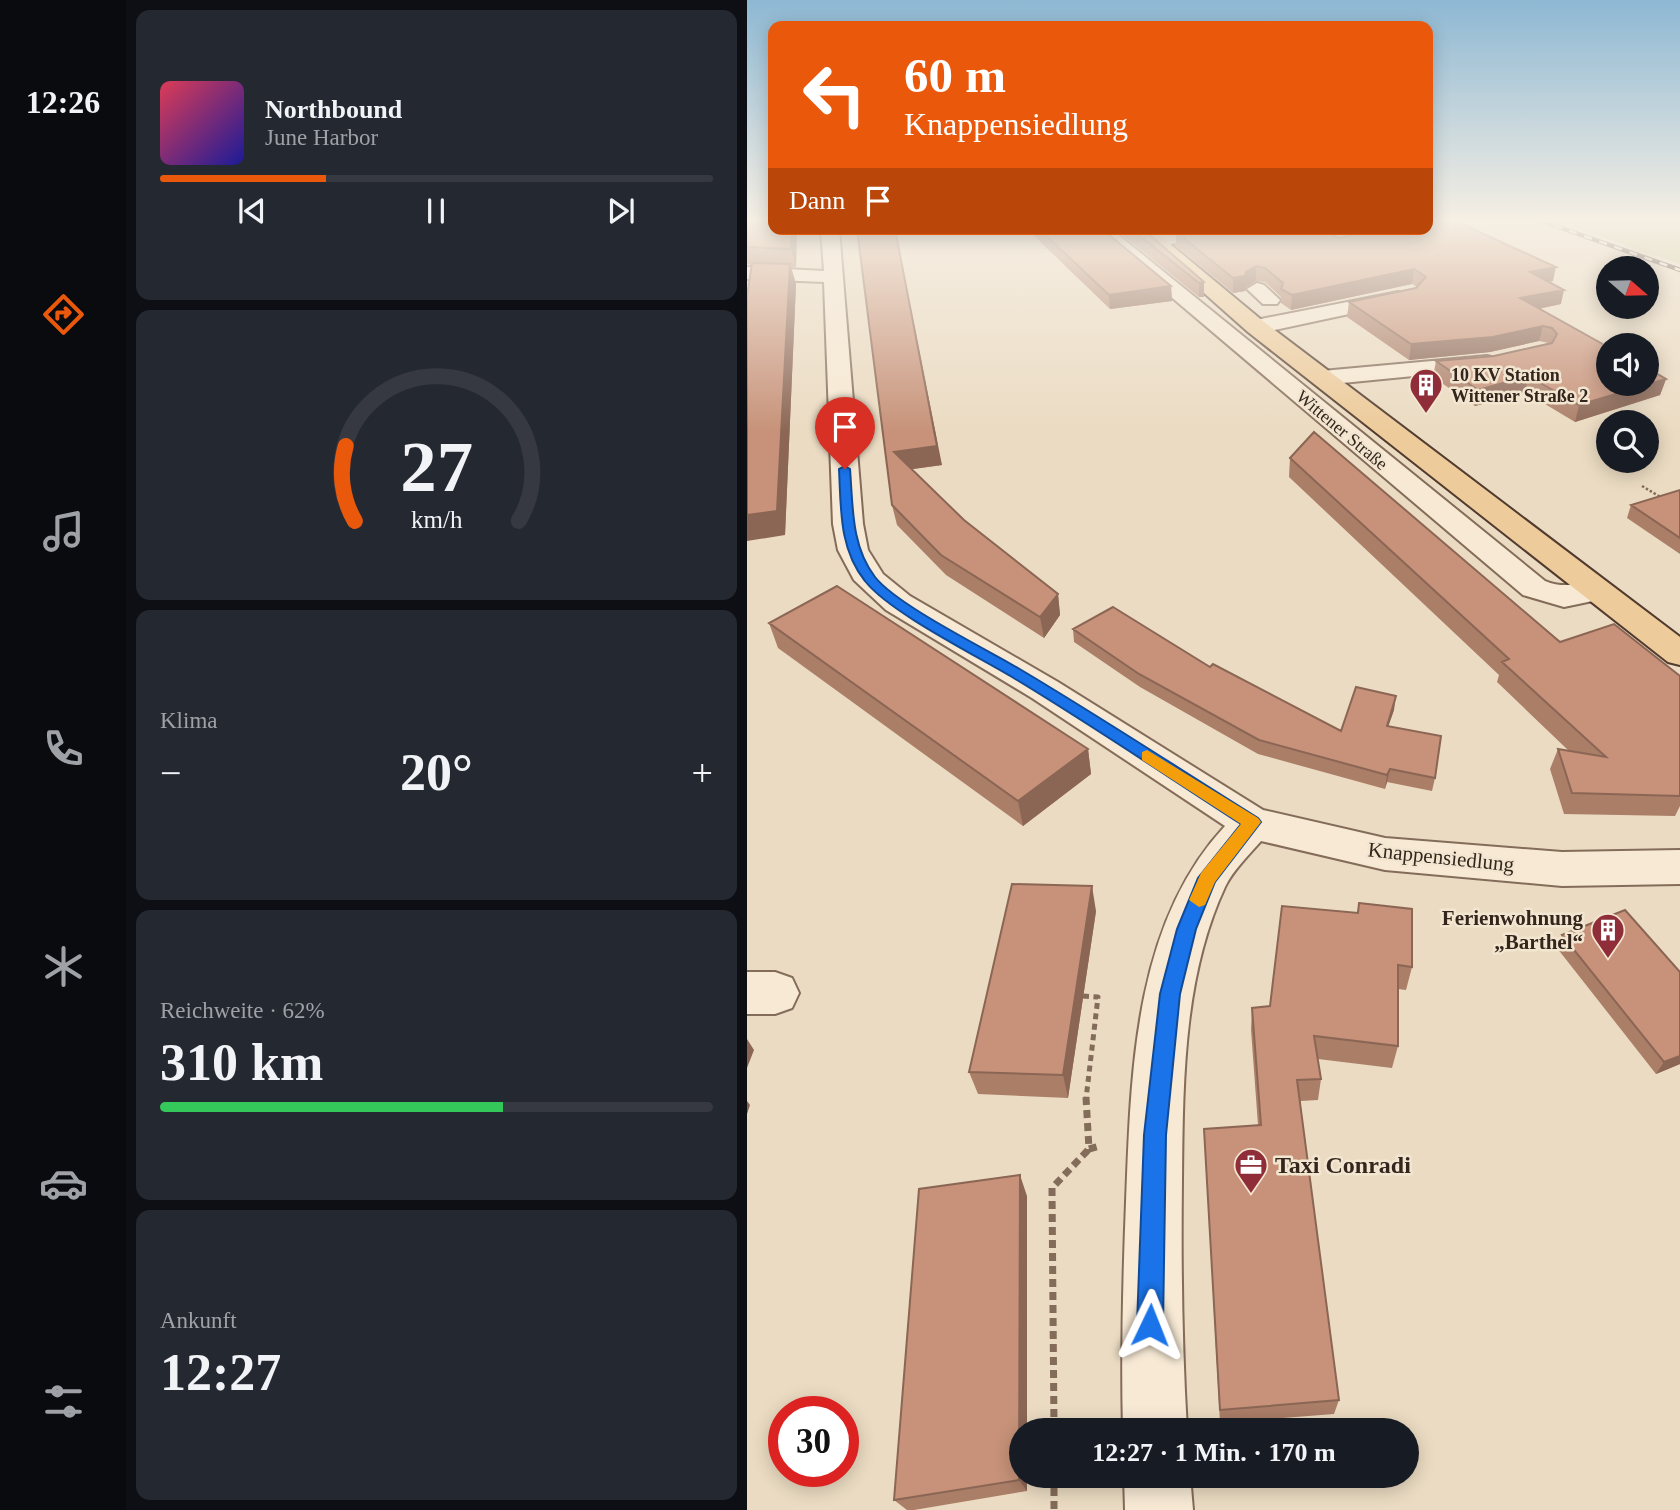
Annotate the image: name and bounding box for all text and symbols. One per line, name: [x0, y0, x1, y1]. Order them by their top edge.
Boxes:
text: 60 m: [904, 48, 1006, 103]
icon: left: [789, 49, 880, 140]
text: 12:26: [26, 84, 100, 120]
text: Northbound: [265, 95, 402, 124]
text: Knappensiedlung: [904, 106, 1128, 142]
text: June Harbor: [265, 125, 378, 150]
icon: arrive: [859, 182, 897, 220]
text: Dann: [789, 186, 845, 215]
icon: previous: [233, 192, 271, 230]
icon: pause: [417, 192, 455, 230]
icon: next: [602, 192, 640, 230]
north arrow: [1596, 256, 1659, 318]
map controls: [1596, 256, 1659, 473]
icon: directions: [39, 290, 88, 339]
button: sound: [1596, 333, 1659, 396]
place label: 10 KV Station Wittener Straße 2: [1451, 365, 1588, 406]
building icon: 10 KV Station Wittener Straße 2: [1407, 366, 1445, 415]
street label: Wittener Straße: [1292, 386, 1392, 474]
pin: [815, 397, 875, 469]
icon: arrive: [826, 408, 864, 446]
button: search: [1596, 410, 1659, 473]
text: 27: [400, 426, 473, 507]
text: km/h: [411, 506, 463, 533]
icon: music: [39, 507, 88, 556]
text: Klima: [160, 708, 218, 733]
icon: phone: [39, 724, 88, 773]
text: 20°: [400, 744, 473, 801]
text: −: [160, 752, 181, 794]
text: +: [692, 752, 713, 794]
street label: Knappensiedlung: [1367, 837, 1516, 877]
place label: Ferienwohnung „Barthel“: [1442, 906, 1583, 954]
building icon: Ferienwohnung „Barthel“: [1589, 911, 1627, 960]
icon: climate: [39, 942, 88, 991]
text: Reichweite · 62%: [160, 998, 325, 1023]
text: 310 km: [160, 1034, 323, 1091]
office icon: Taxi Conradi: [1232, 1146, 1270, 1195]
place label: Taxi Conradi: [1275, 1152, 1411, 1178]
icon: car: [39, 1159, 88, 1208]
position arrow: [1113, 1288, 1187, 1362]
text: Ankunft: [160, 1308, 237, 1333]
text: 12:27: [160, 1344, 281, 1401]
icon: filters: [39, 1377, 88, 1426]
speed limit sign: 30: [768, 1396, 859, 1487]
text: 12:27 · 1 Min. · 170 m: [1092, 1438, 1336, 1467]

